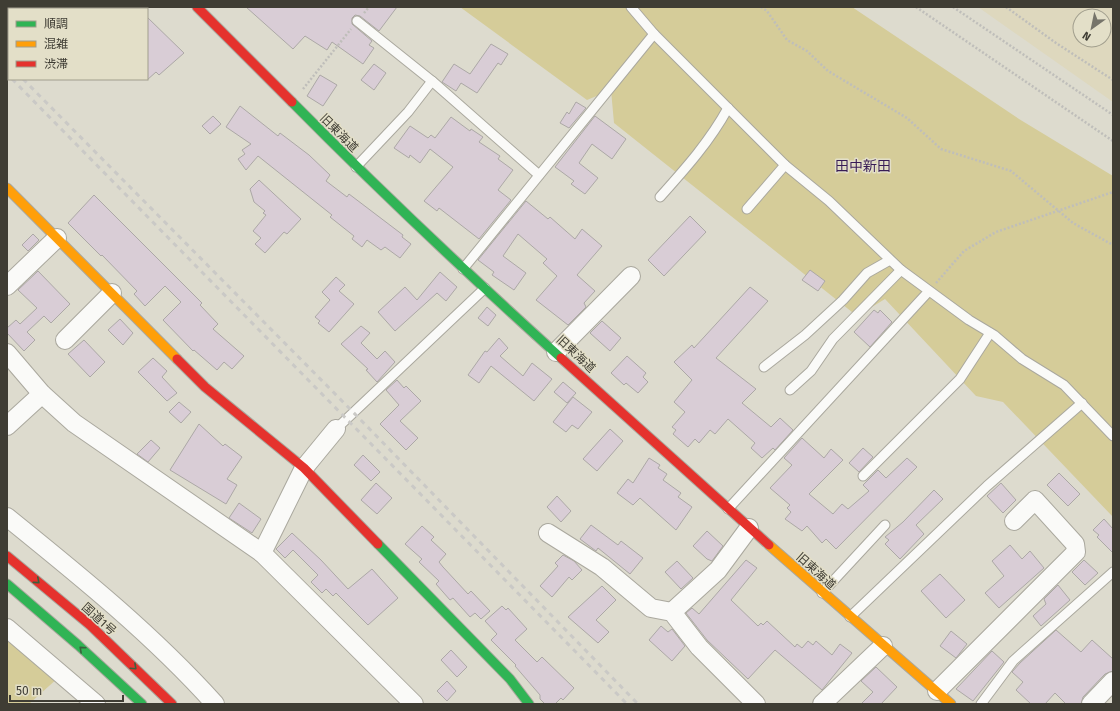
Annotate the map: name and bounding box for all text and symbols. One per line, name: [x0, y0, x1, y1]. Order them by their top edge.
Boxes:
legend: [8, 8, 148, 80]
north arrow: [1072, 8, 1112, 48]
text: 順調: [44, 17, 68, 31]
text: N: [1080, 29, 1093, 43]
text: 混雑: [44, 37, 68, 51]
text: 渋滞: [44, 57, 68, 71]
street label: 旧東海道: [317, 111, 361, 155]
district label: 田中新田: [835, 158, 891, 175]
street label: 旧東海道: [554, 333, 598, 375]
street label: 旧東海道: [793, 550, 839, 592]
one-way arrow: [32, 576, 40, 583]
street label: 国道1号: [79, 600, 119, 638]
one-way arrow: [79, 646, 87, 654]
one-way arrow: [129, 662, 137, 670]
scale bar: [10, 677, 123, 703]
text: 50 m: [16, 684, 42, 698]

